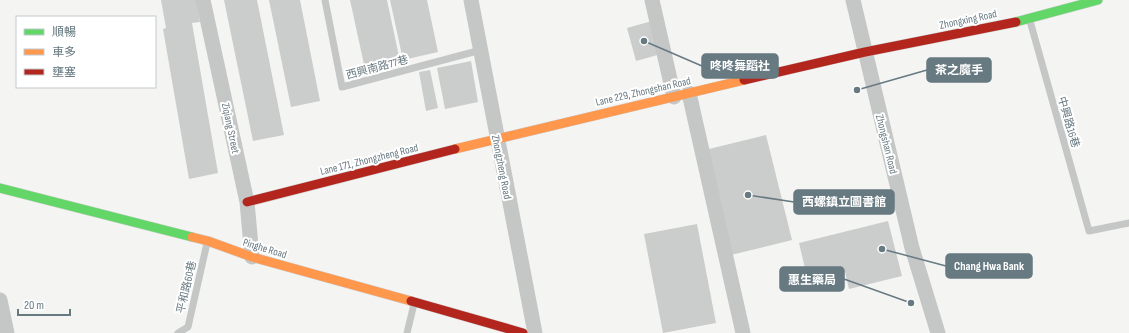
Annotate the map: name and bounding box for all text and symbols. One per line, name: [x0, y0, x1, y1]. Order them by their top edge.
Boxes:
street label: Zhongxing Road: [938, 7, 998, 32]
legend: [16, 16, 156, 88]
text: 順暢: [52, 25, 76, 40]
text: 車多: [52, 45, 76, 60]
street label: 西興南路77巷: [345, 53, 410, 82]
callout: 咚咚舞蹈社: [702, 54, 778, 78]
callout: 茶之魔手: [927, 58, 991, 82]
text: 咚咚舞蹈社: [710, 59, 770, 74]
text: 茶之魔手: [935, 63, 983, 78]
text: 壅塞: [52, 65, 76, 80]
street label: Lane 229, Zhongshan Road: [594, 74, 692, 109]
street label: 中興路16巷: [1055, 95, 1082, 149]
street label: Ziqiang Street: [219, 102, 242, 155]
street label: Zhongshan Road: [873, 113, 900, 175]
street label: Zhongzheng Road: [489, 134, 514, 201]
street label: Lane 171, Zhongzheng Road: [319, 141, 420, 178]
callout: 西螺鎮立圖書館: [794, 190, 894, 214]
text: 西螺鎮立圖書館: [802, 195, 886, 210]
street label: Pinghe Road: [241, 236, 289, 261]
callout: Chang Hwa Bank: [946, 254, 1032, 278]
street label: 平和路60巷: [174, 259, 199, 315]
text: Chang Hwa Bank: [954, 259, 1024, 274]
callout: 惠生藥局: [780, 267, 844, 291]
text: 惠生藥局: [788, 273, 836, 288]
scale bar: [18, 291, 70, 317]
text: 20 m: [24, 298, 44, 313]

